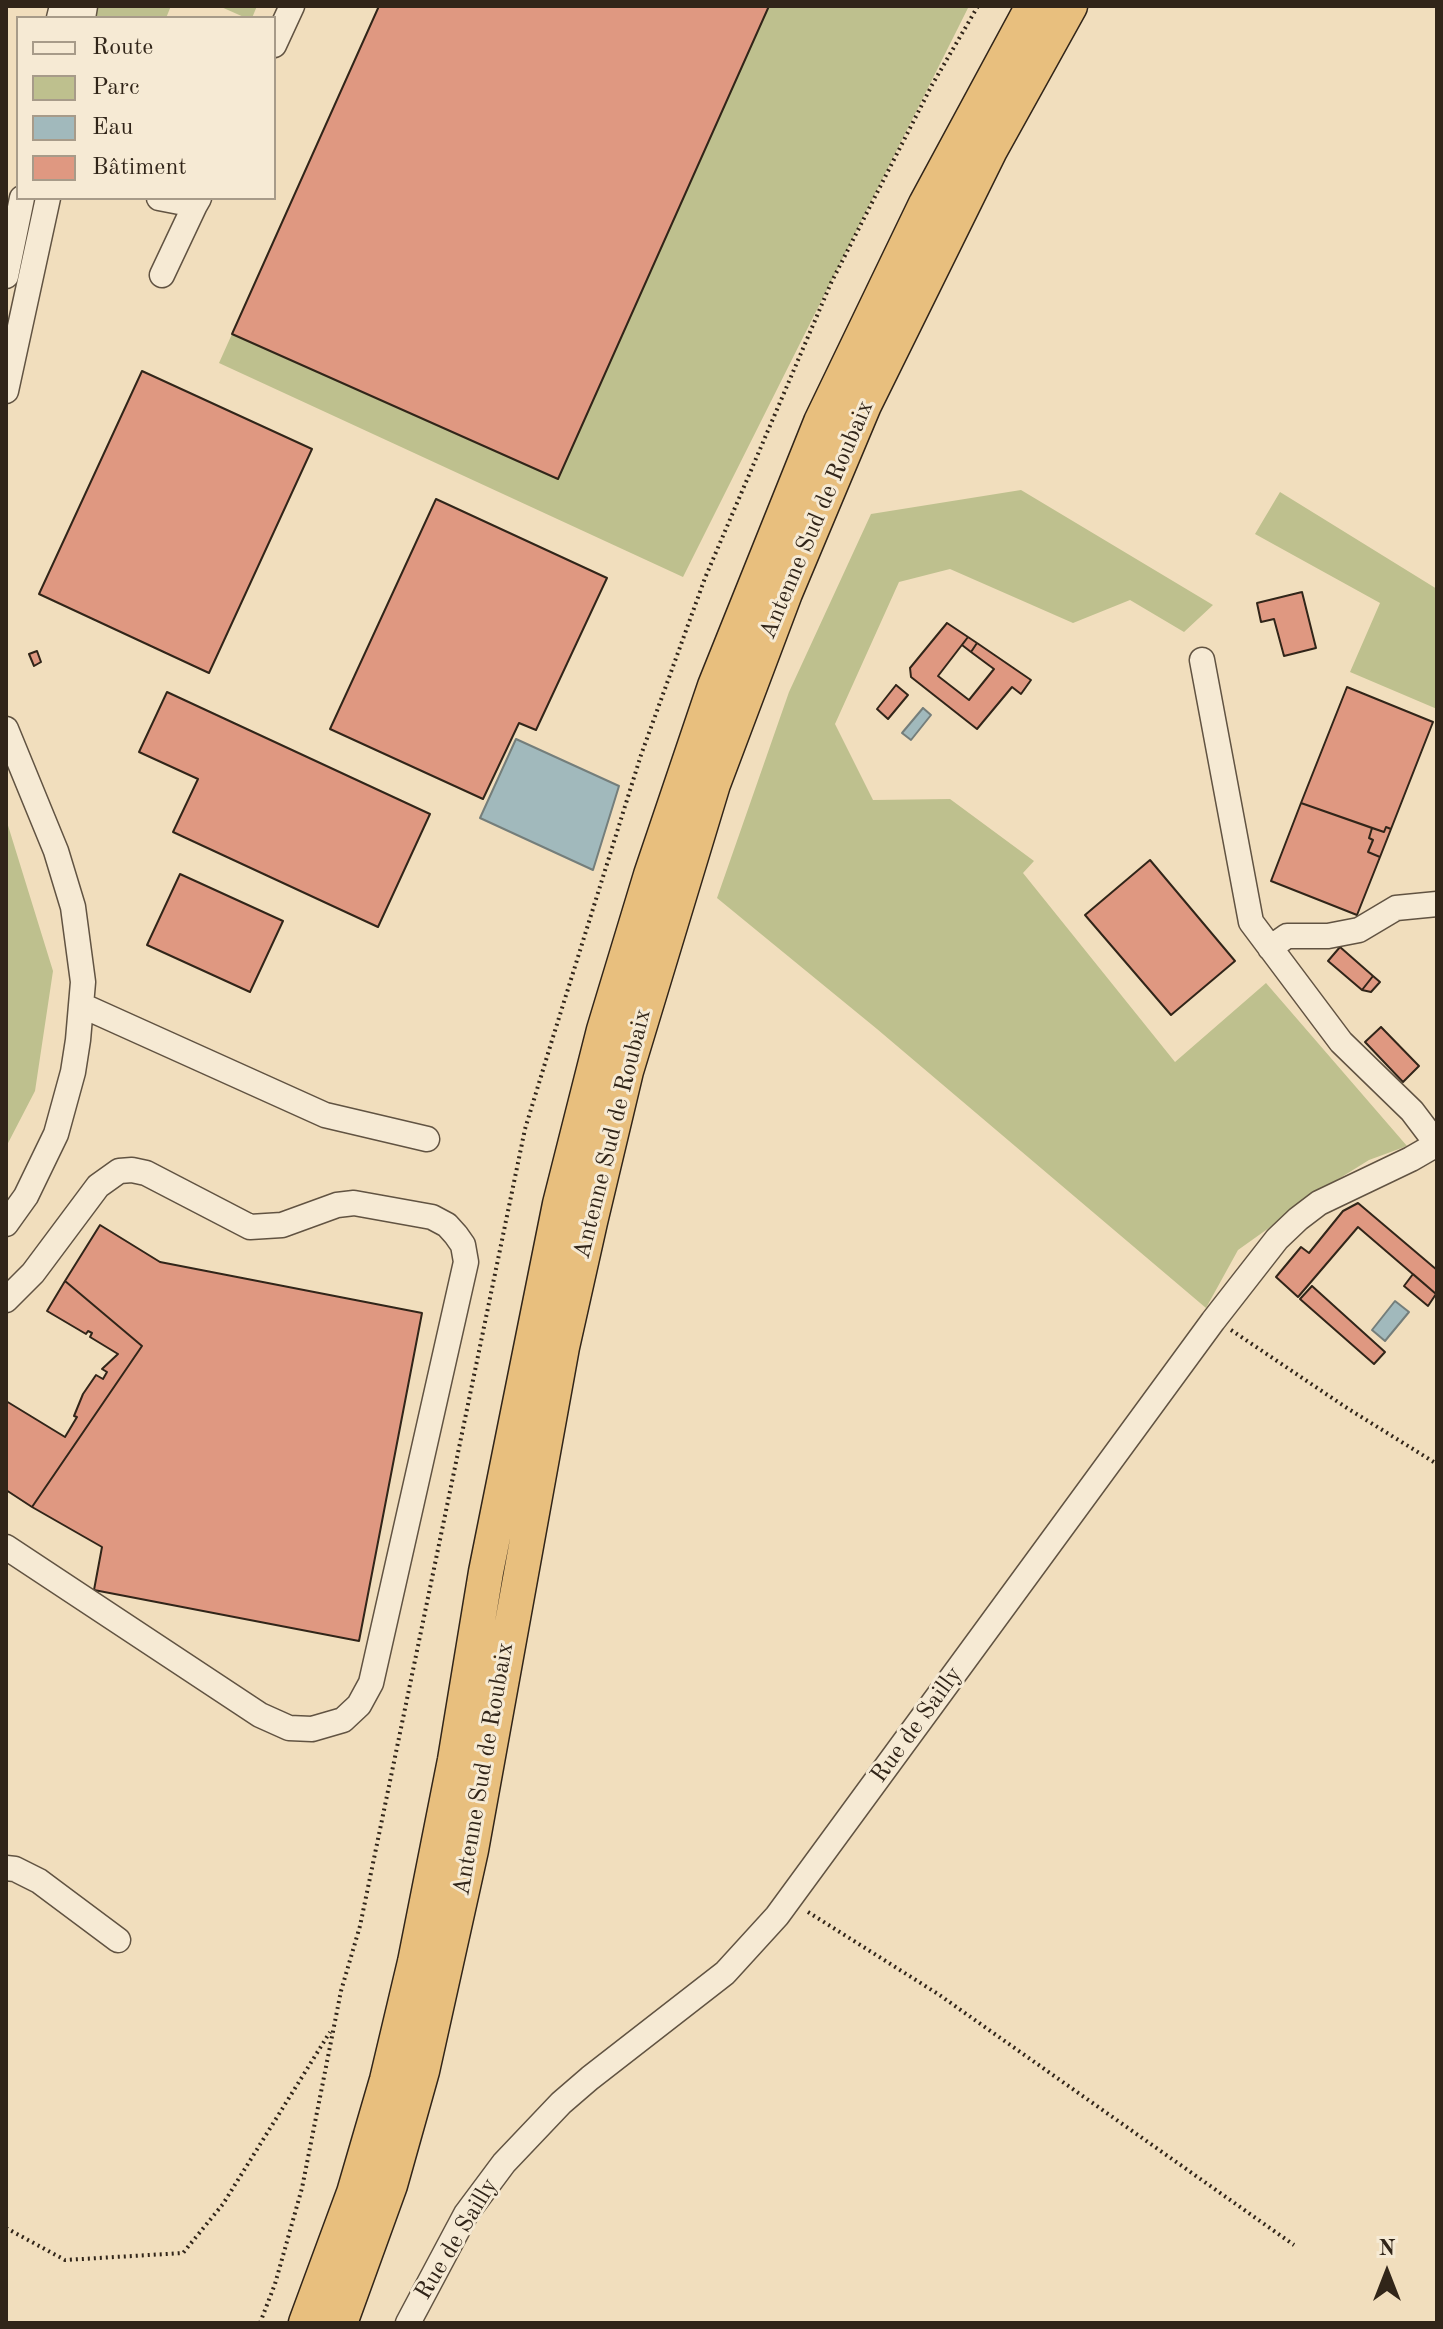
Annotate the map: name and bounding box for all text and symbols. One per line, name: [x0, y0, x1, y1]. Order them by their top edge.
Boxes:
legend: [16, 16, 276, 200]
text: Route: [92, 36, 153, 60]
text: Parc: [92, 76, 139, 100]
text: Eau: [92, 116, 133, 140]
text: Bâtiment: [92, 156, 187, 180]
street label: Antenne Sud de Roubaix: [754, 396, 880, 644]
street label: Antenne Sud de Roubaix: [568, 1006, 658, 1262]
street label: Antenne Sud de Roubaix: [448, 1640, 520, 1898]
street label: Rue de Sailly: [865, 1661, 969, 1789]
street label: Rue de Sailly: [409, 2173, 505, 2305]
north arrow: [1347, 2233, 1427, 2313]
text: N: [1379, 2238, 1395, 2260]

